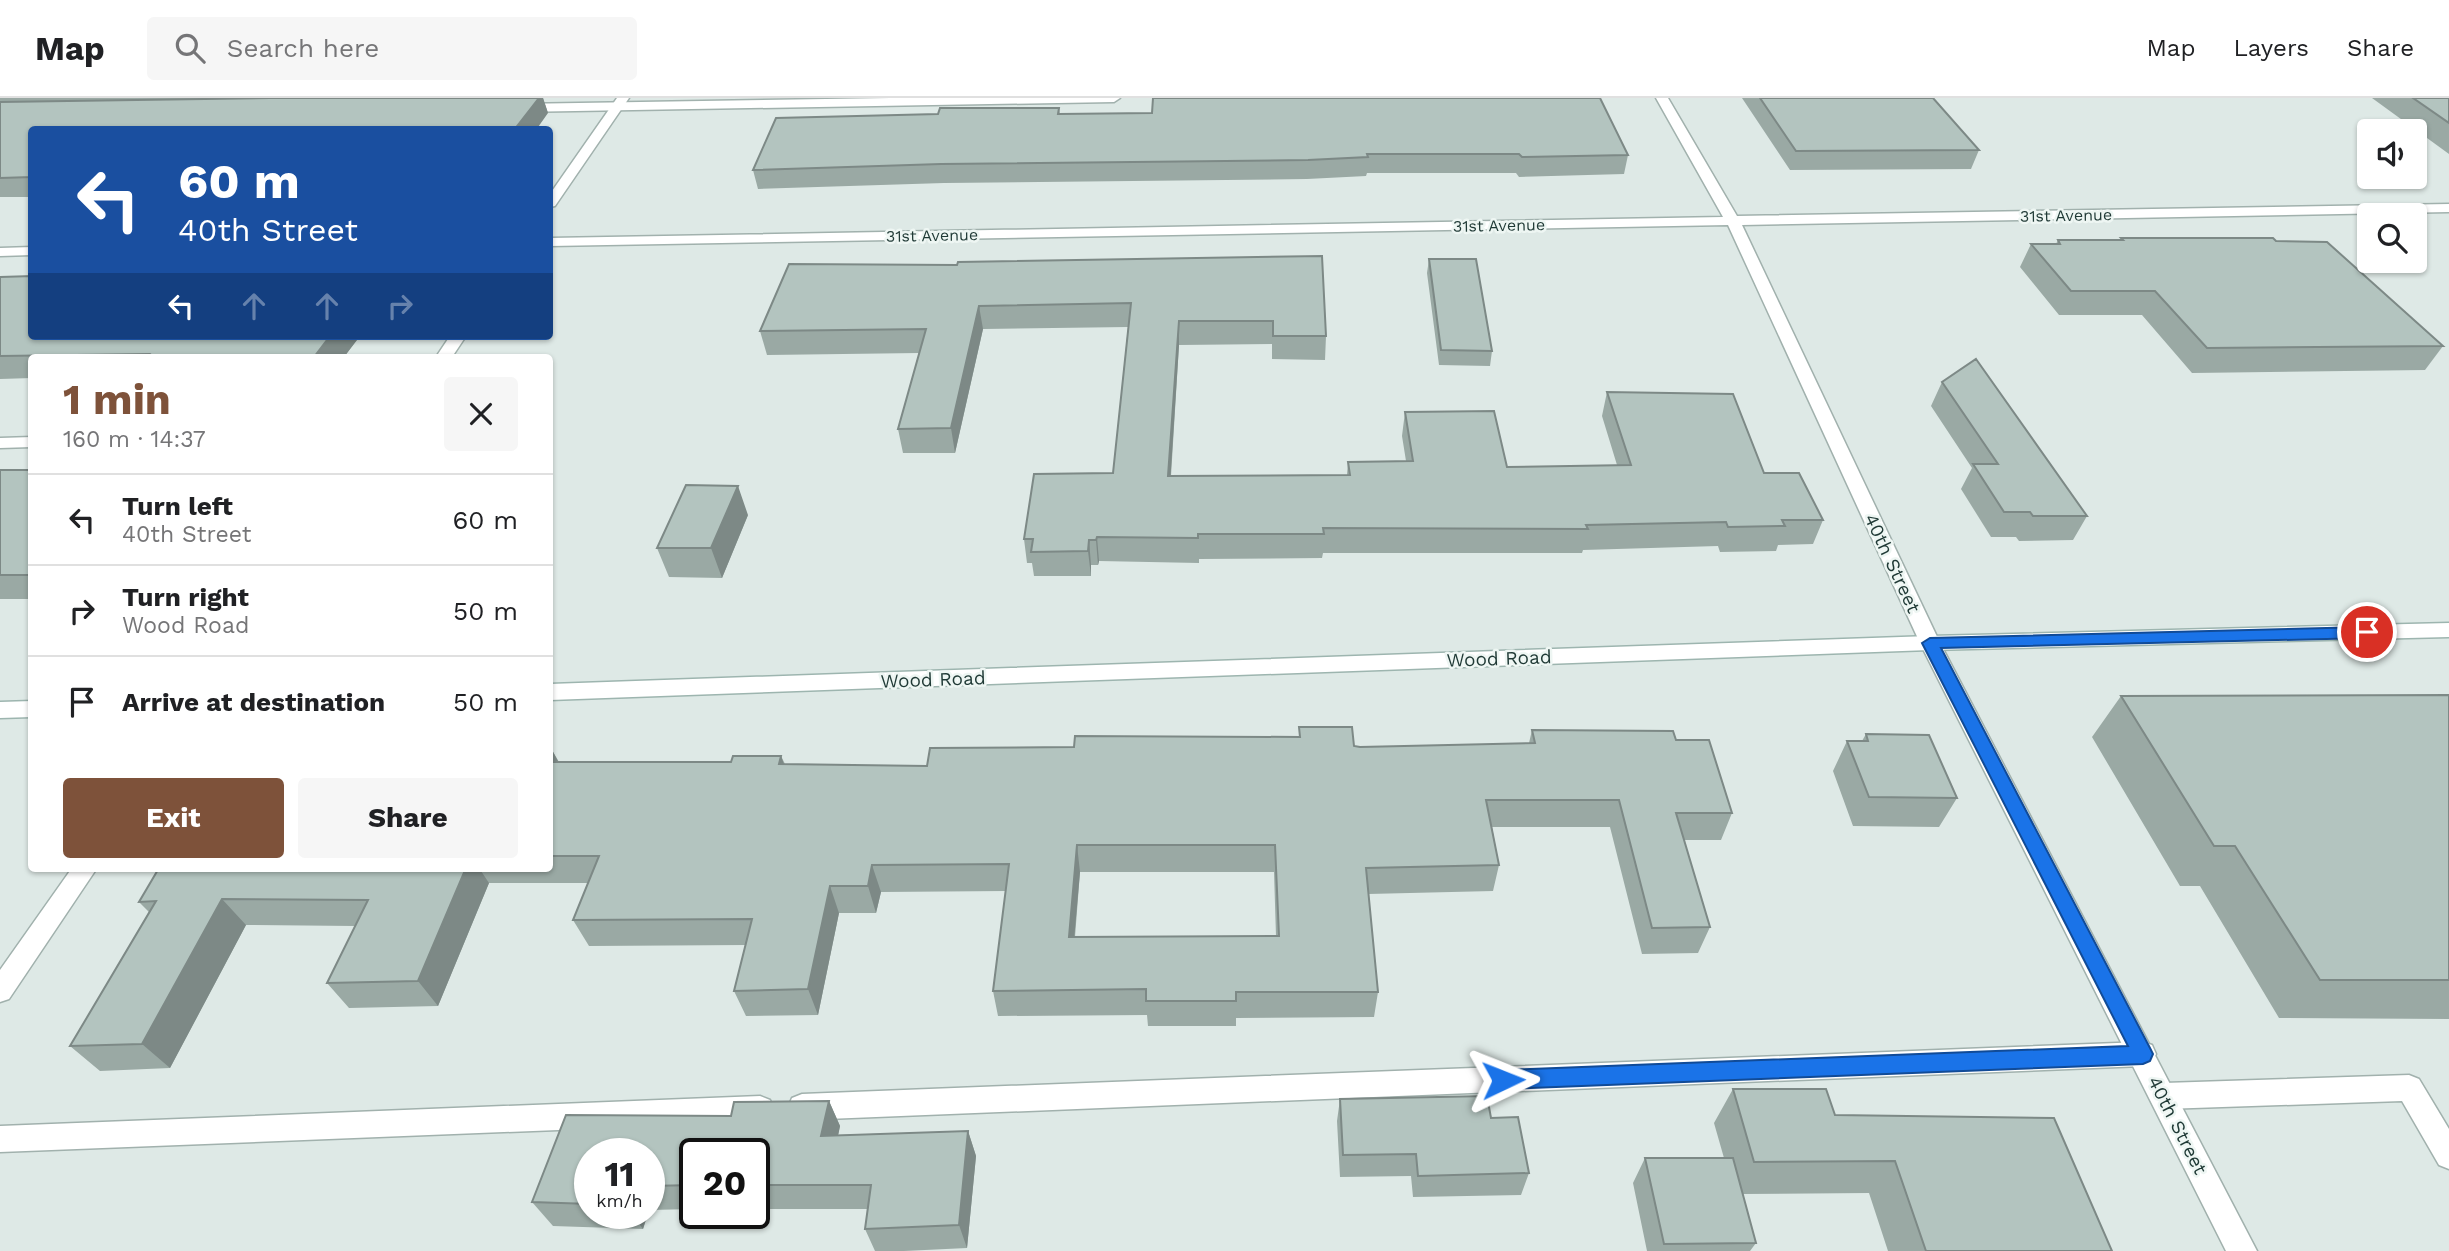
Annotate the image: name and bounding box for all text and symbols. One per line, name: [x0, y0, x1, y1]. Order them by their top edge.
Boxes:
search box: [147, 17, 637, 80]
text: Map: [35, 29, 105, 68]
icon: search: [171, 29, 209, 67]
text: Search here: [227, 33, 379, 63]
text: Map: [2147, 34, 2195, 62]
text: Layers: [2233, 34, 2309, 62]
text: Share: [2347, 34, 2414, 62]
map controls: [2357, 119, 2427, 273]
button: sound: [2357, 119, 2427, 189]
text: 60 m: [178, 152, 300, 210]
icon: left: [63, 154, 154, 245]
button: search: [2357, 203, 2427, 273]
street label: 31st Avenue: [2020, 205, 2112, 226]
text: 40th Street: [178, 211, 358, 249]
street label: 31st Avenue: [1453, 215, 1545, 236]
street label: 31st Avenue: [886, 225, 978, 246]
icon: left: [162, 287, 200, 325]
icon: ahead: [235, 287, 273, 325]
icon: ahead: [308, 287, 346, 325]
icon: right: [381, 287, 419, 325]
text: 1 min: [63, 375, 171, 424]
button: close: [444, 377, 518, 451]
text: 160 m · 14:37: [63, 426, 206, 453]
text: Turn left: [122, 491, 233, 521]
icon: left: [63, 501, 101, 539]
text: 60 m: [452, 505, 518, 535]
street label: 40th Street: [1860, 510, 1926, 617]
text: 40th Street: [122, 521, 251, 548]
text: Turn right: [122, 582, 249, 612]
icon: right: [63, 592, 101, 630]
text: 50 m: [453, 596, 518, 626]
pin: [2337, 602, 2397, 662]
text: Wood Road: [122, 612, 249, 639]
icon: arrive: [2348, 613, 2386, 651]
street label: Wood Road: [1446, 645, 1552, 672]
street label: Wood Road: [880, 666, 986, 693]
icon: arrive: [63, 683, 101, 721]
text: Arrive at destination: [122, 687, 385, 717]
text: 50 m: [453, 687, 518, 717]
button: Exit: [63, 778, 284, 858]
button: Share: [298, 778, 518, 858]
position arrow: [1466, 1043, 1540, 1117]
street label: 40th Street: [2143, 1072, 2212, 1178]
speed limit sign: 20: [679, 1138, 770, 1229]
text: 11: [604, 1153, 635, 1195]
text: km/h: [596, 1190, 643, 1211]

